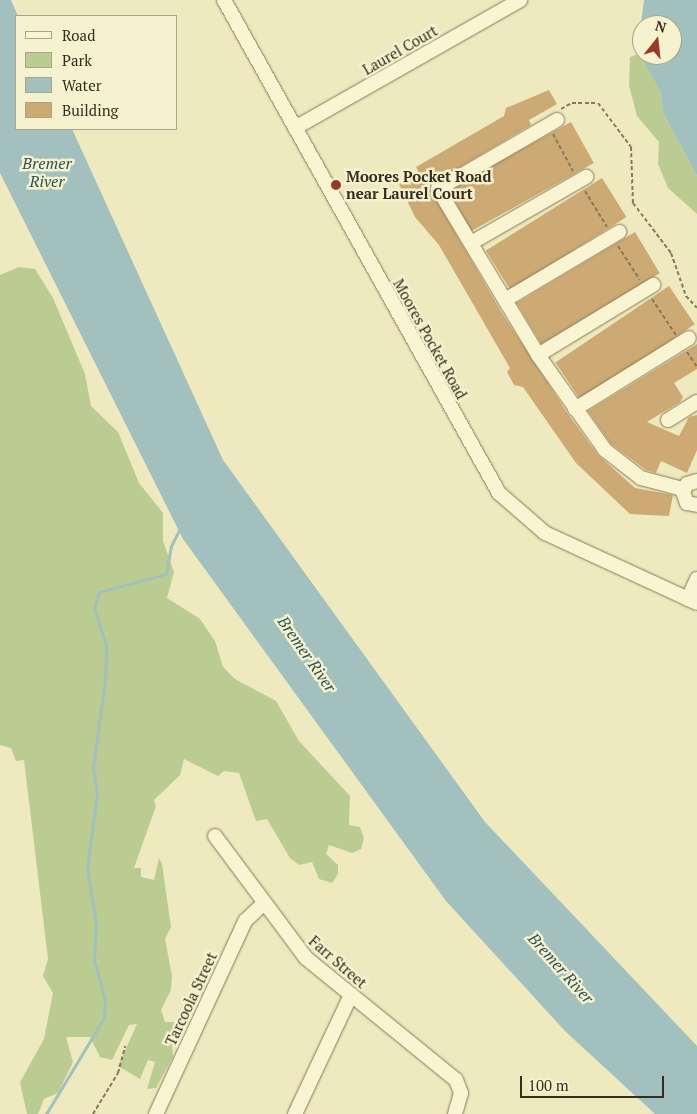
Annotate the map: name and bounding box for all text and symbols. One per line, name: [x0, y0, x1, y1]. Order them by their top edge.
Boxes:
legend: [15, 15, 178, 130]
north arrow: [632, 15, 682, 65]
text: N: [653, 15, 669, 37]
street label: Laurel Court: [359, 21, 441, 79]
text: Road: [62, 25, 95, 45]
text: Park: [62, 50, 92, 70]
text: Water: [62, 75, 101, 95]
text: Building: [62, 100, 119, 120]
water label: Bremer River: [22, 153, 72, 191]
place label: Moores Pocket Road near Laurel Court: [346, 167, 491, 202]
marker: Moores Pocket Road near Laurel Court: [330, 179, 342, 191]
street label: Moores Pocket Road: [390, 276, 470, 402]
water label: Bremer River: [274, 612, 340, 696]
water label: Bremer River: [524, 929, 598, 1007]
street label: Farr Street: [305, 932, 371, 992]
street label: Tarcoola Street: [161, 949, 221, 1049]
scale bar: [522, 1066, 666, 1098]
text: 100 m: [528, 1075, 569, 1095]

